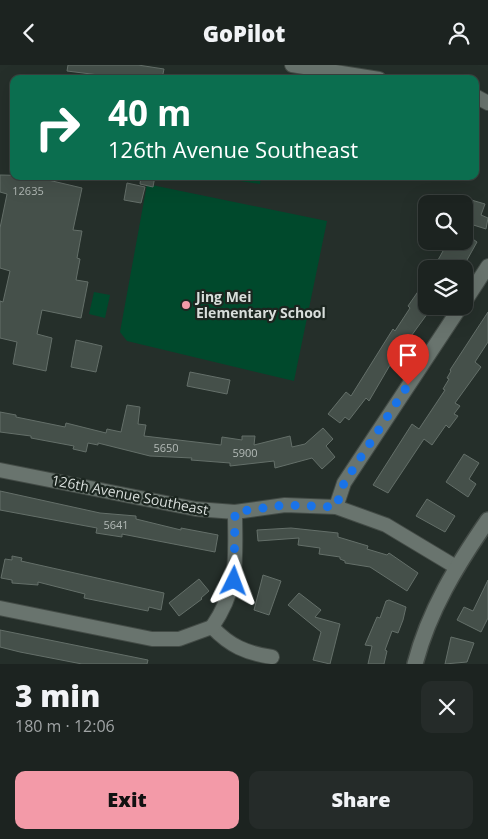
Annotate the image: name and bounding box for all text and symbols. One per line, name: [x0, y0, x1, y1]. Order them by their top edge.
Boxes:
text: GoPilot: [203, 18, 285, 48]
icon: back: [15, 19, 43, 47]
icon: person: [445, 19, 473, 47]
text: 40 m: [108, 89, 191, 136]
icon: right: [25, 95, 90, 160]
text: 126th Avenue Southeast: [108, 134, 358, 164]
house number: 12635: [12, 183, 44, 198]
map controls: [418, 195, 473, 315]
button: search: [418, 195, 473, 250]
button: layers: [418, 260, 473, 315]
place label: Jing Mei Elementary School: [194, 287, 326, 322]
marker: Jing Mei Elementary School: [180, 299, 192, 311]
pin: [387, 334, 429, 385]
icon: arrive: [394, 341, 422, 369]
house number: 5650: [153, 440, 179, 455]
house number: 5900: [232, 445, 258, 460]
street label: 126th Avenue Southeast: [50, 470, 210, 519]
house number: 5641: [103, 517, 129, 532]
position arrow: [207, 554, 259, 606]
text: 3 min: [15, 675, 100, 716]
button: close: [421, 681, 473, 733]
text: 180 m · 12:06: [15, 715, 115, 737]
button: Exit: [15, 771, 239, 829]
button: Share: [249, 771, 473, 829]

